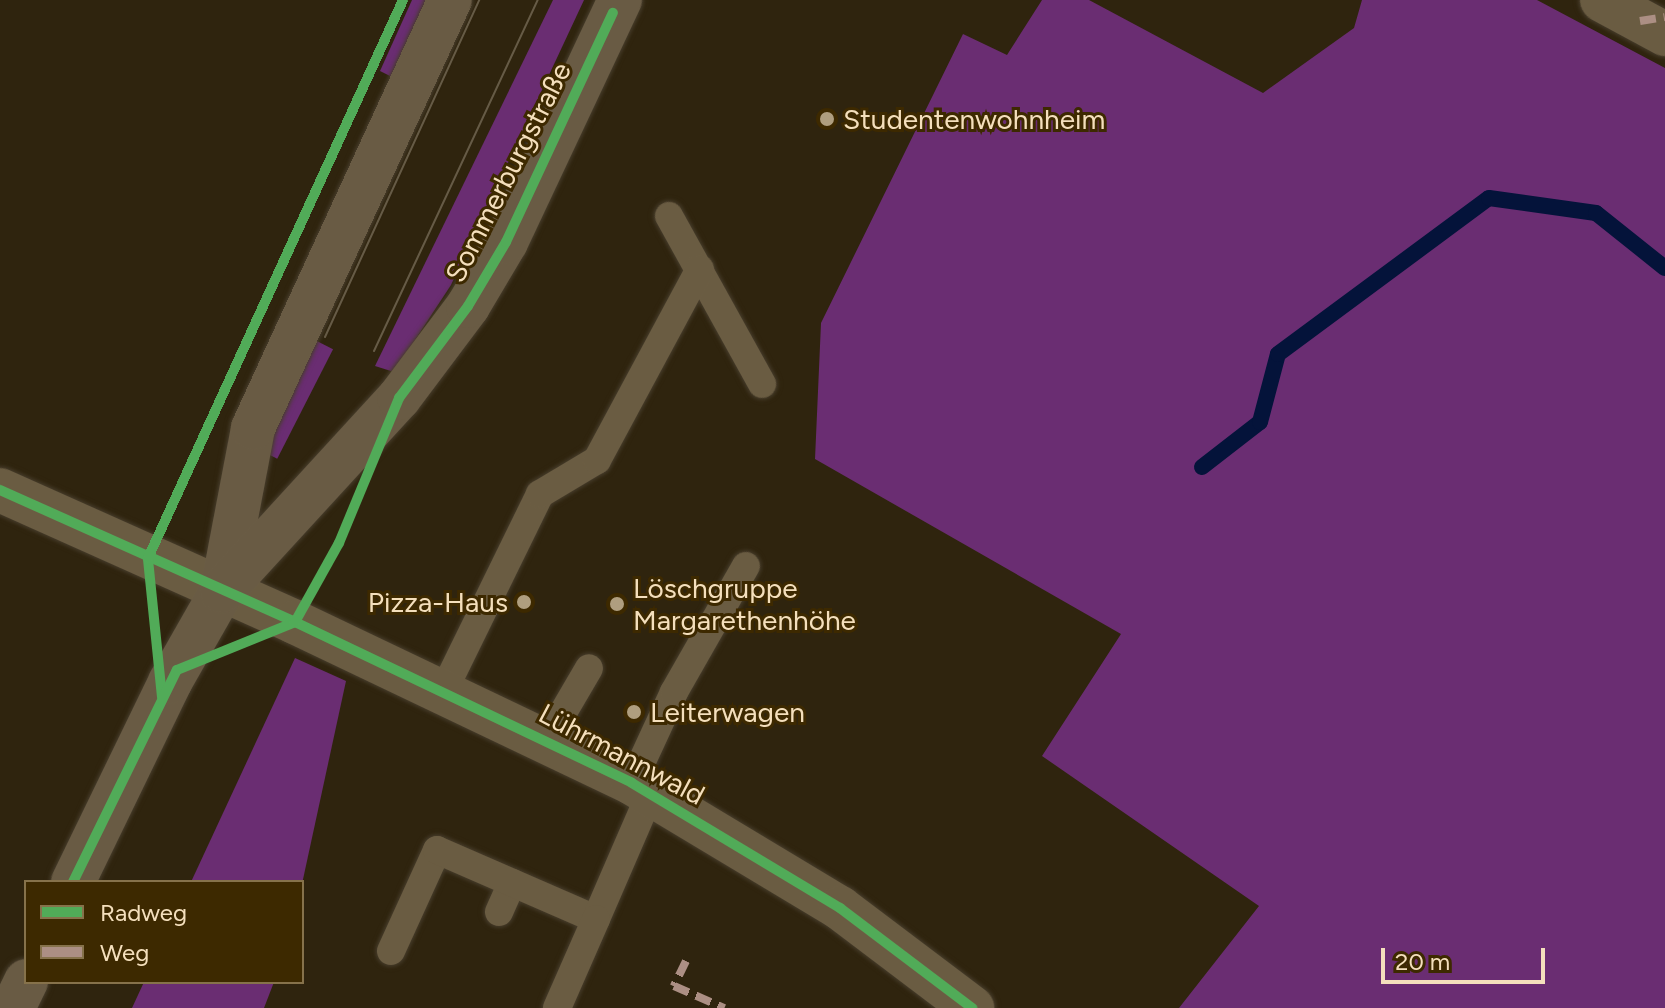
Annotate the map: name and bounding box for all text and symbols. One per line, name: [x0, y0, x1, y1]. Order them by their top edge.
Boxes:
street label: Sommerburgstraße: [438, 56, 578, 288]
place label: Studentenwohnheim: [843, 102, 1105, 136]
marker: Studentenwohnheim: [818, 110, 836, 128]
place label: Löschgruppe Margarethenhöhe: [633, 571, 856, 637]
place label: Pizza-Haus: [368, 585, 508, 619]
marker: Pizza-Haus: [515, 593, 533, 611]
marker: Löschgruppe Margarethenhöhe: [608, 595, 626, 613]
place label: Leiterwagen: [650, 695, 805, 729]
street label: Lührmannwald: [533, 696, 711, 812]
marker: Leiterwagen: [625, 703, 643, 721]
legend: [24, 880, 304, 984]
text: Radweg: [100, 898, 187, 927]
scale bar: [1385, 932, 1549, 982]
text: Weg: [100, 938, 149, 967]
text: 20 m: [1395, 947, 1450, 976]

